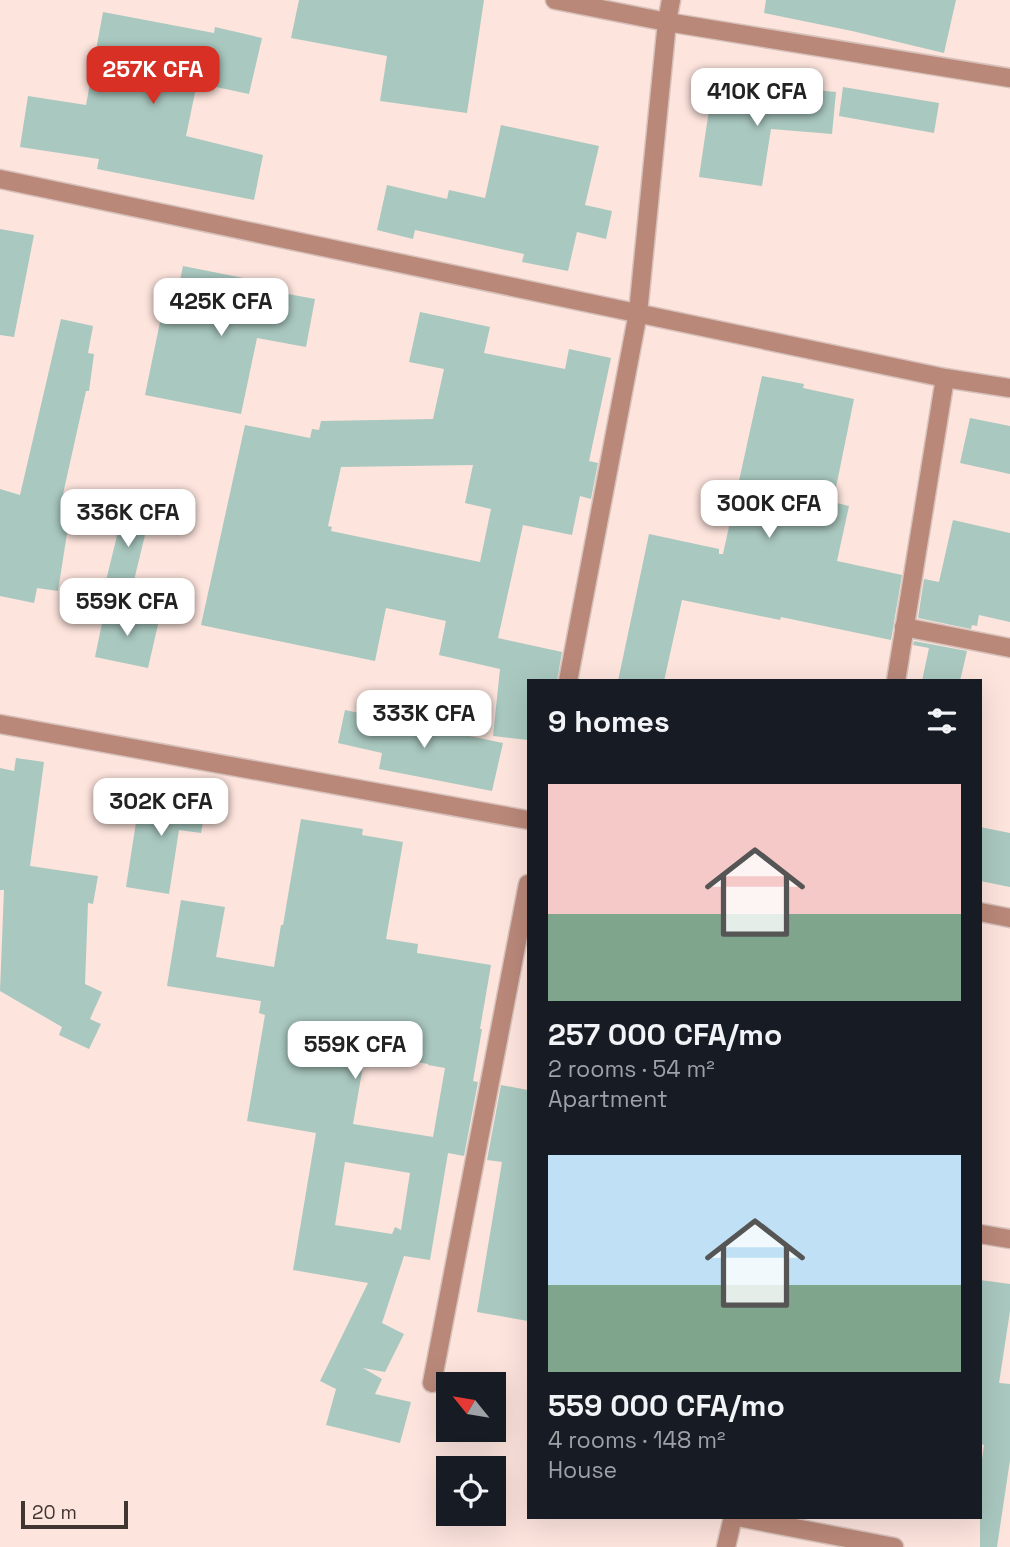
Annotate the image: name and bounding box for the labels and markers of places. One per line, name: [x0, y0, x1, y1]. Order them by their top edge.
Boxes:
pin: 257K CFA: [81, 46, 225, 106]
pin: 410K CFA: [685, 68, 829, 128]
pin: 425K CFA: [149, 278, 293, 338]
pin: 300K CFA: [697, 480, 841, 540]
pin: 336K CFA: [56, 490, 200, 549]
pin: 559K CFA: [55, 578, 199, 638]
pin: 333K CFA: [352, 690, 496, 750]
pin: 302K CFA: [89, 778, 233, 838]
pin: 559K CFA: [283, 1021, 427, 1081]

